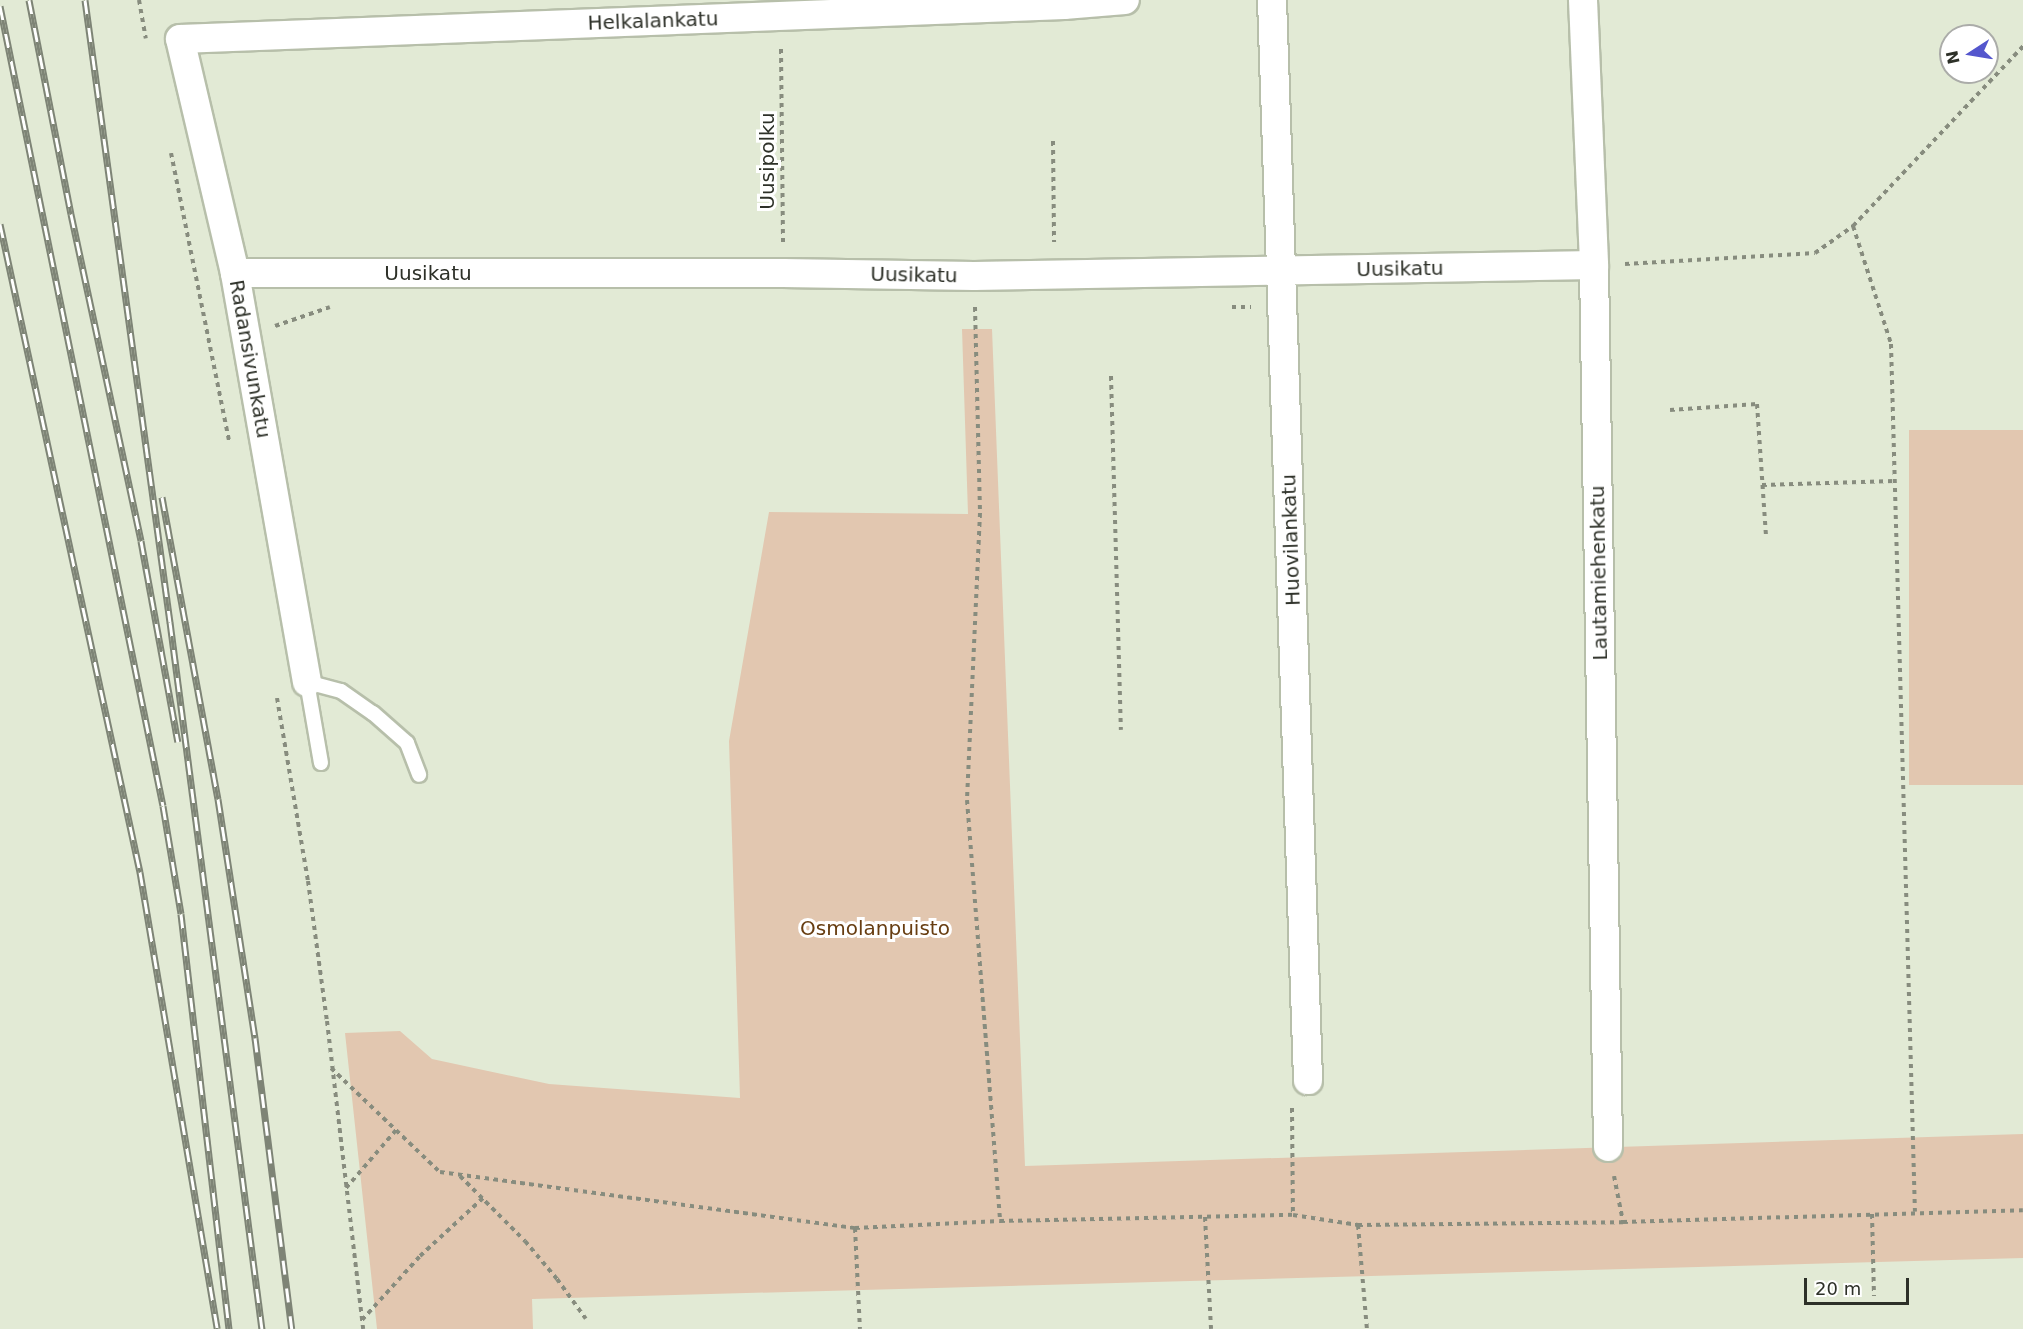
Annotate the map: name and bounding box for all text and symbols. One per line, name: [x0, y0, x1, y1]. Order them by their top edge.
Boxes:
street label: Helkalankatu: [587, 7, 719, 35]
north arrow: [1939, 24, 1999, 84]
text: N: [1942, 49, 1964, 66]
street label: Uusipolku: [755, 112, 779, 210]
street label: Uusikatu: [1356, 256, 1444, 282]
street label: Uusikatu: [384, 261, 472, 285]
street label: Uusikatu: [870, 262, 958, 288]
street label: Radansivunkatu: [224, 278, 276, 440]
street label: Huovilankatu: [1277, 474, 1305, 606]
street label: Lautamiehenkatu: [1585, 485, 1613, 661]
park label: Osmolanpuisto: [800, 916, 950, 940]
scale bar: [1807, 1266, 1912, 1304]
text: 20 m: [1815, 1278, 1861, 1299]

